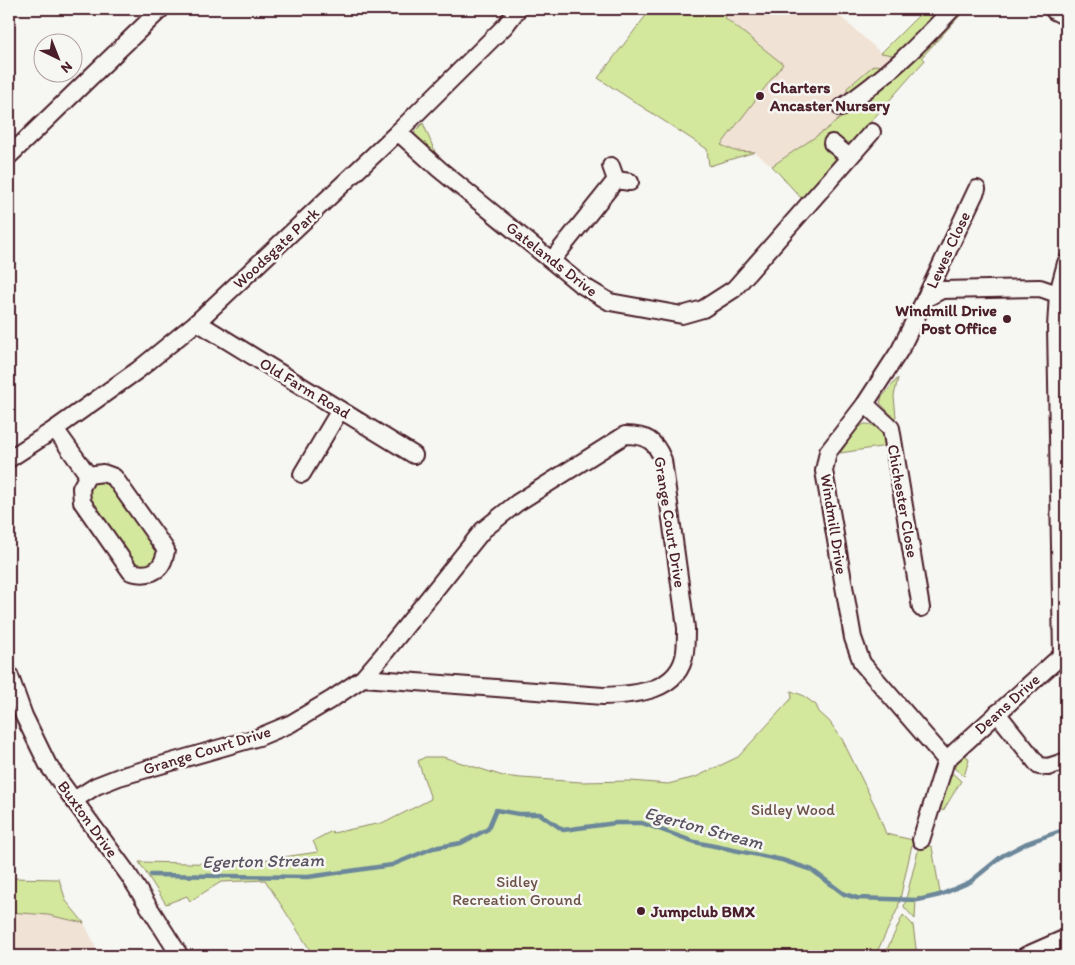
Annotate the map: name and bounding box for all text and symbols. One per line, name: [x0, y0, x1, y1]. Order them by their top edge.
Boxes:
north arrow: [32, 32, 82, 82]
text: N: [57, 58, 76, 77]
place label: Charters Ancaster Nursery: [769, 78, 890, 116]
marker: Charters Ancaster Nursery: [754, 90, 766, 102]
street label: Woodsgate Park: [229, 203, 323, 293]
street label: Lewes Close: [922, 209, 974, 291]
street label: Gatelands Drive: [503, 218, 601, 300]
place label: Windmill Drive Post Office: [895, 301, 997, 338]
marker: Windmill Drive Post Office: [1001, 313, 1013, 325]
street label: Old Farm Road: [256, 353, 354, 423]
street label: Chichester Close: [884, 443, 922, 559]
street label: Grange Court Drive: [650, 455, 690, 589]
street label: Windmill Drive: [817, 472, 851, 576]
street label: Deans Drive: [970, 670, 1044, 738]
street label: Grange Court Drive: [141, 721, 273, 778]
street label: Buxton Drive: [54, 777, 122, 861]
park label: Sidley Wood: [751, 800, 835, 819]
water label: Egerton Stream: [642, 802, 767, 855]
water label: Egerton Stream: [202, 849, 325, 873]
park label: Sidley Recreation Ground: [452, 872, 582, 909]
place label: Jumpclub BMX: [650, 902, 756, 922]
marker: Jumpclub BMX: [635, 905, 647, 917]

